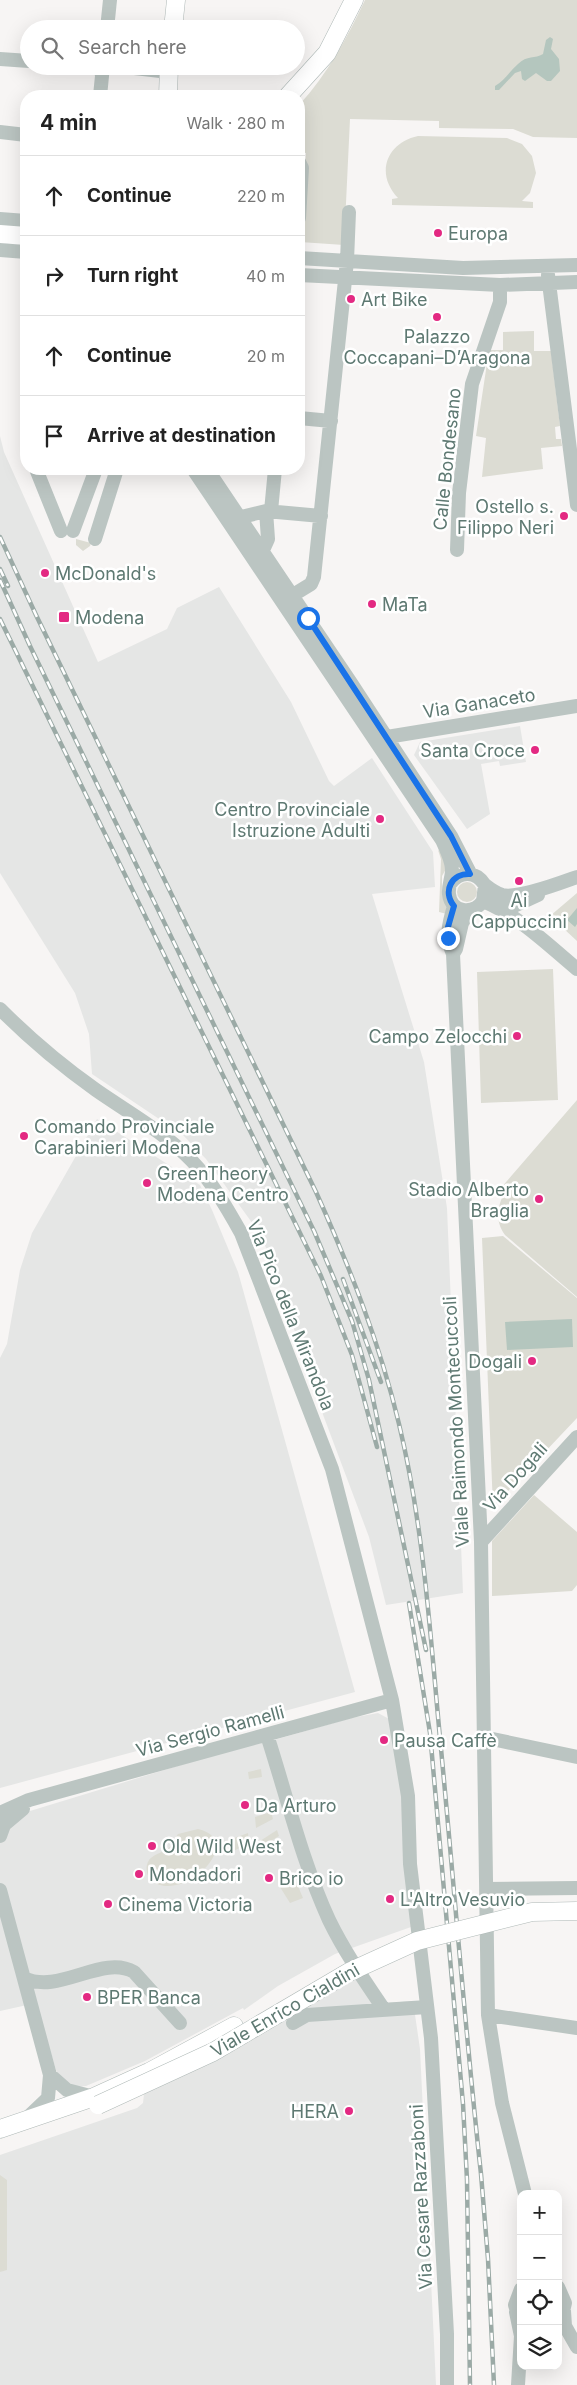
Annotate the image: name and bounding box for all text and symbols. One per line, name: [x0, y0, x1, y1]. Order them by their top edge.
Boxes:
search box: [20, 20, 305, 75]
icon: search: [38, 34, 66, 62]
text: Search here: [78, 36, 187, 59]
text: 4 min: [40, 110, 97, 135]
text: Walk · 280 m: [187, 113, 285, 133]
icon: ahead: [40, 182, 68, 210]
text: Continue: [87, 184, 172, 207]
text: 220 m: [237, 186, 285, 206]
place label: Europa: [448, 223, 508, 244]
marker: Europa: [432, 227, 444, 239]
icon: right: [40, 262, 68, 290]
text: Turn right: [87, 264, 178, 287]
text: 40 m: [246, 266, 285, 286]
place label: Art Bike: [361, 289, 428, 310]
marker: Art Bike: [345, 293, 357, 305]
marker: Palazzo Coccapani–D’Aragona: [431, 311, 443, 323]
place label: Palazzo Coccapani–D’Aragona: [343, 326, 531, 368]
icon: ahead: [40, 342, 68, 370]
text: Continue: [87, 344, 172, 367]
text: 20 m: [247, 346, 285, 366]
street label: Calle Bondesano: [429, 387, 465, 531]
icon: arrive: [40, 422, 68, 450]
text: Arrive at destination: [87, 424, 276, 447]
place label: Ostello s. Filippo Neri: [457, 496, 554, 538]
marker: Ostello s. Filippo Neri: [558, 510, 570, 522]
place label: McDonald's: [55, 563, 156, 584]
marker: McDonald's: [39, 567, 51, 579]
place label: MaTa: [382, 594, 428, 615]
marker: MaTa: [366, 598, 378, 610]
place label: Modena: [75, 607, 144, 628]
route start: [297, 607, 320, 630]
marker: Modena: [57, 610, 71, 624]
street label: Via Ganaceto: [421, 684, 537, 722]
place label: Santa Croce: [420, 740, 525, 761]
marker: Santa Croce: [529, 744, 541, 756]
place label: Centro Provinciale Istruzione Adulti: [214, 799, 370, 841]
marker: Centro Provinciale Istruzione Adulti: [374, 813, 386, 825]
marker: Ai Cappuccini: [513, 875, 525, 887]
place label: Ai Cappuccini: [471, 890, 567, 932]
route end: [437, 927, 460, 950]
place label: Campo Zelocchi: [369, 1026, 507, 1047]
marker: Campo Zelocchi: [511, 1030, 523, 1042]
place label: Comando Provinciale Carabinieri Modena: [34, 1116, 214, 1158]
marker: Comando Provinciale Carabinieri Modena: [18, 1130, 30, 1142]
place label: GreenTheory Modena Centro: [157, 1163, 289, 1205]
marker: GreenTheory Modena Centro: [141, 1177, 153, 1189]
place label: Stadio Alberto Braglia: [408, 1179, 529, 1221]
marker: Stadio Alberto Braglia: [533, 1193, 545, 1205]
street label: Via Pico della Mirandola: [243, 1217, 339, 1413]
street label: Viale Raimondo Montecuccoli: [439, 1296, 473, 1548]
place label: Dogali: [468, 1351, 522, 1372]
marker: Dogali: [526, 1355, 538, 1367]
street label: Via Dogali: [479, 1438, 551, 1516]
street label: Via Sergio Ramelli: [134, 1701, 286, 1761]
place label: Pausa Caffè: [394, 1730, 497, 1751]
marker: Pausa Caffè: [378, 1734, 390, 1746]
place label: Da Arturo: [255, 1795, 336, 1816]
marker: Da Arturo: [239, 1799, 251, 1811]
place label: Old Wild West: [162, 1836, 282, 1857]
marker: Old Wild West: [146, 1840, 158, 1852]
place label: Mondadori: [149, 1864, 241, 1885]
marker: Mondadori: [133, 1868, 145, 1880]
place label: Brico io: [279, 1868, 344, 1889]
marker: Brico io: [263, 1872, 275, 1884]
place label: L'Altro Vesuvio: [400, 1889, 525, 1910]
marker: L'Altro Vesuvio: [384, 1893, 396, 1905]
place label: Cinema Victoria: [118, 1894, 253, 1915]
marker: Cinema Victoria: [102, 1898, 114, 1910]
street label: Viale Enrico Cialdini: [207, 1959, 363, 2061]
place label: BPER Banca: [97, 1987, 201, 2008]
marker: BPER Banca: [81, 1991, 93, 2003]
place label: HERA: [291, 2101, 339, 2122]
street label: Via Cesare Razzaboni: [406, 2104, 436, 2290]
marker: HERA: [343, 2105, 355, 2117]
map controls: [517, 2190, 562, 2370]
button: +: [517, 2190, 562, 2235]
button: −: [517, 2235, 562, 2280]
button: locate: [517, 2280, 562, 2325]
button: layers: [517, 2325, 562, 2370]

